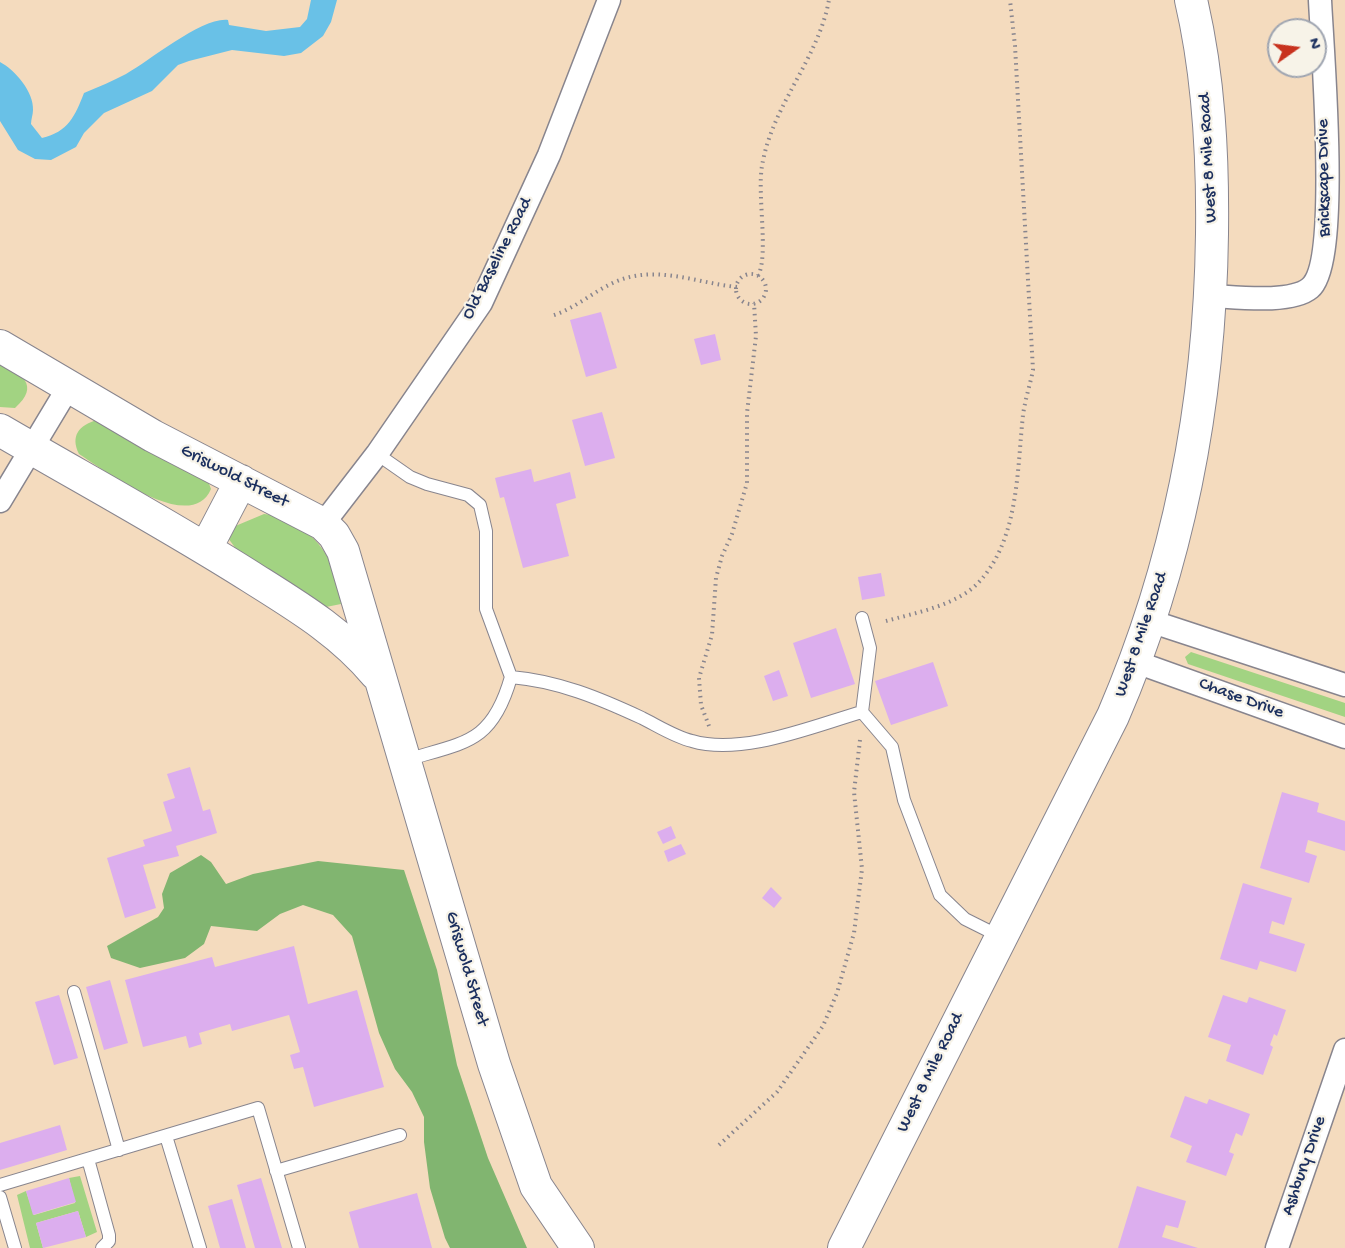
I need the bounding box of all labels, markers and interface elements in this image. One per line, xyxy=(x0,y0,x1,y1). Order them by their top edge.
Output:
north arrow xyxy=(1267,18,1327,78)
text: N xyxy=(1303,37,1323,51)
street label: West 8 Mile Road xyxy=(1195,92,1223,224)
street label: Brickscape Drive xyxy=(1313,119,1337,237)
street label: Old Baseline Road xyxy=(458,194,538,324)
street label: Griswold Street xyxy=(176,441,292,513)
street label: West 8 Mile Road xyxy=(1111,570,1173,700)
street label: Chase Drive xyxy=(1196,674,1286,724)
street label: Griswold Street xyxy=(439,909,493,1029)
street label: West 8 Mile Road xyxy=(893,1010,969,1136)
street label: Ashbury Drive xyxy=(1278,1114,1332,1218)

